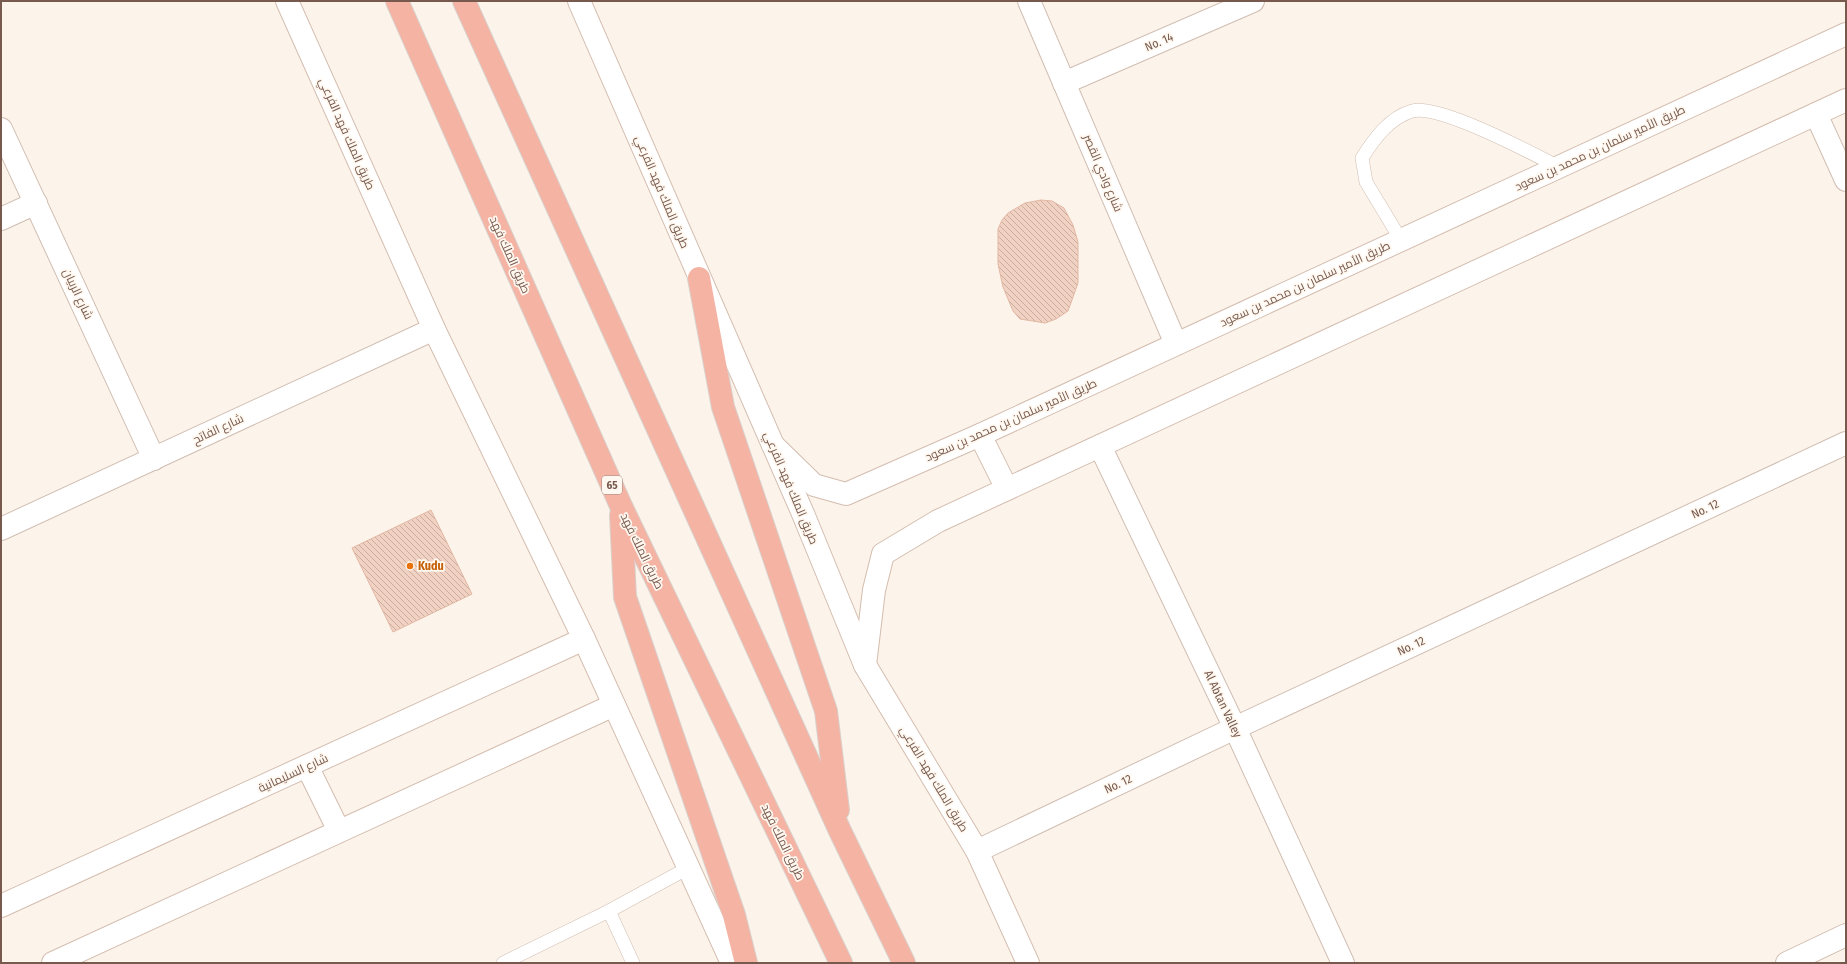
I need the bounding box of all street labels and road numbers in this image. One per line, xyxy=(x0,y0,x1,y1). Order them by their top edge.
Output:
street label: No. 14 xyxy=(1143,30,1175,54)
street label: طريق الملك فهد الفرعي xyxy=(313,76,378,193)
street label: طريق الأمير سلمان بن محمد بن سعود xyxy=(1513,102,1687,194)
street label: شارع وادي القصر xyxy=(1077,131,1126,215)
street label: طريق الملك فهد الفرعي xyxy=(629,134,692,252)
street label: طريق الملك فهد xyxy=(487,214,533,296)
street label: طريق الأمير سلمان بن محمد بن سعود xyxy=(1218,238,1392,330)
street label: شارع الربيان xyxy=(59,266,96,322)
street label: طريق الأمير سلمان بن محمد بن سعود xyxy=(923,376,1099,464)
street label: شارع الفاتح xyxy=(190,411,246,448)
street label: طريق الملك فهد الفرعي xyxy=(758,430,821,548)
road number: 65 xyxy=(602,476,622,494)
street label: No. 12 xyxy=(1689,497,1721,521)
street label: طريق الملك فهد xyxy=(618,511,666,591)
street label: No. 12 xyxy=(1395,634,1427,658)
street label: Al Abtan Valley xyxy=(1201,668,1245,741)
street label: طريق الملك فهد الفرعي xyxy=(894,723,971,836)
street label: شارع السليمانية xyxy=(256,751,331,796)
street label: No. 12 xyxy=(1102,772,1134,796)
street label: طريق الملك فهد xyxy=(759,802,807,882)

